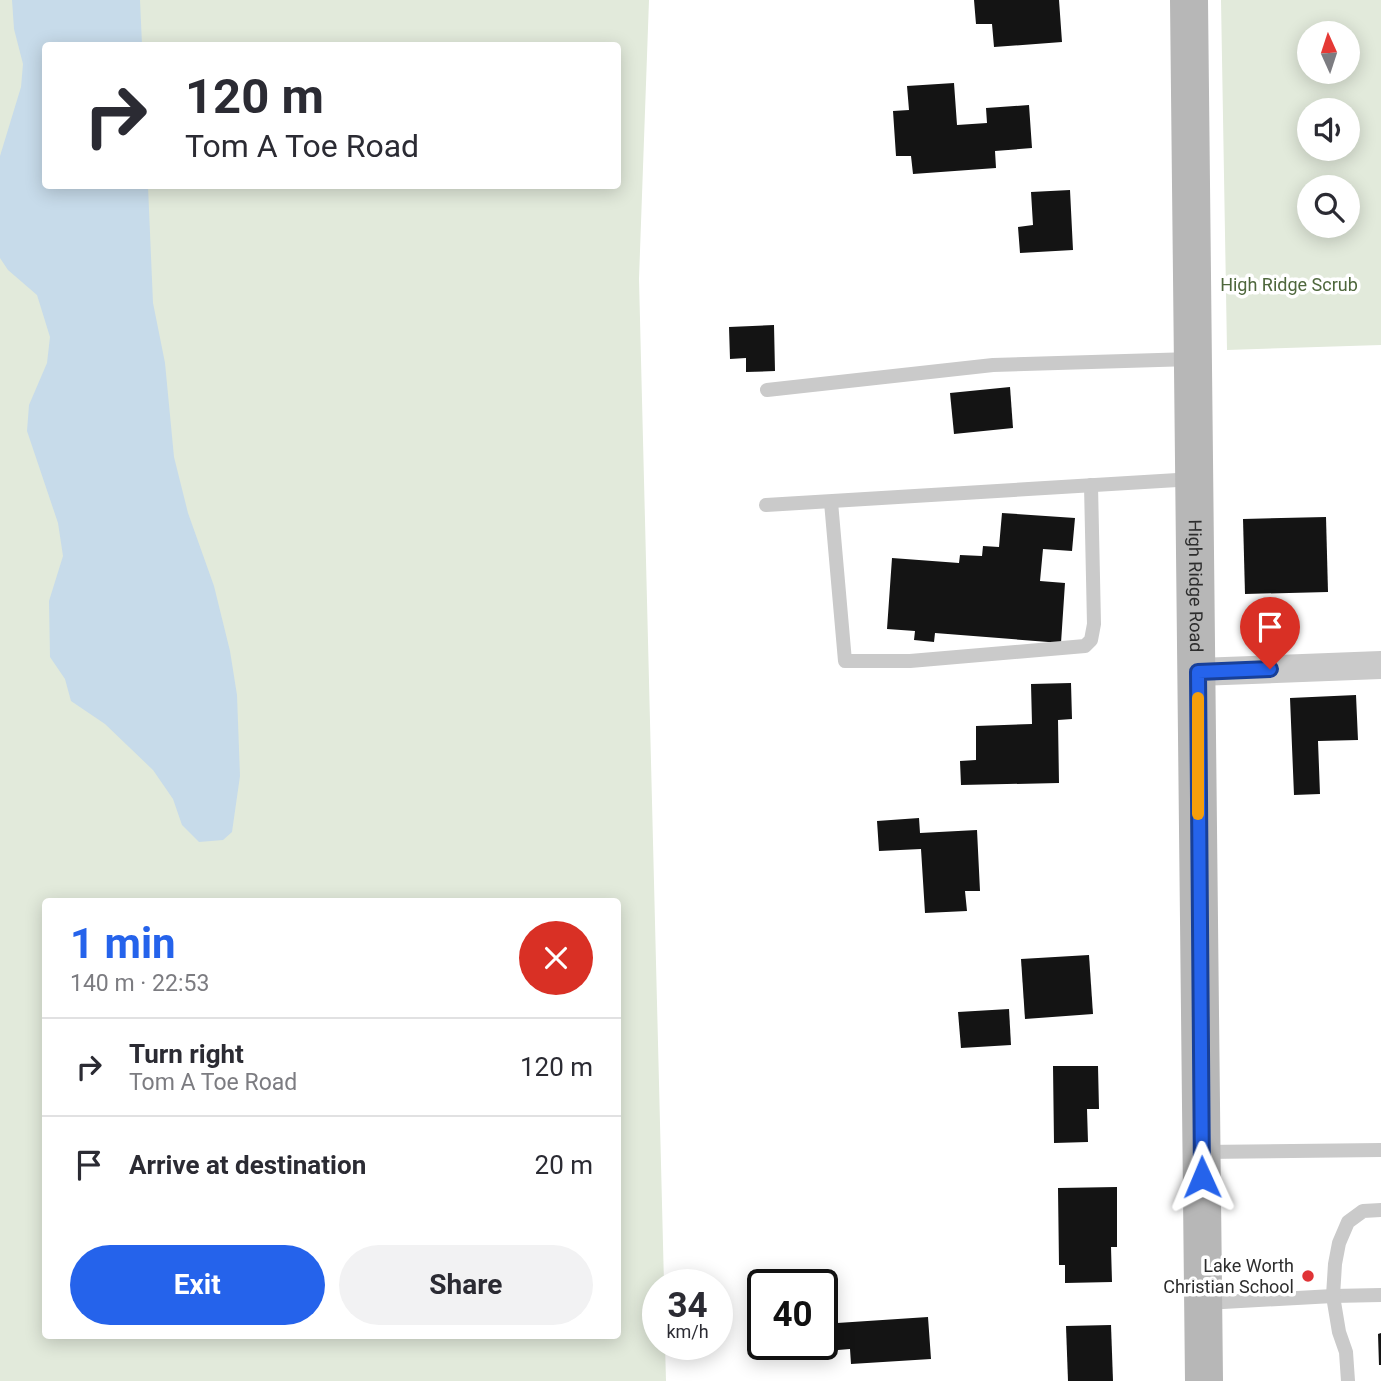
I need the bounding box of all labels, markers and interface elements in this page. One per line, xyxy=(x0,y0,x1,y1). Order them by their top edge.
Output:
north arrow xyxy=(1297,21,1360,84)
map controls xyxy=(1297,21,1360,238)
text: 120 m xyxy=(185,68,324,125)
icon: right xyxy=(70,70,161,161)
button: sound xyxy=(1297,98,1360,161)
text: Tom A Toe Road xyxy=(185,127,419,165)
button: search xyxy=(1297,175,1360,238)
park label: High Ridge Scrub xyxy=(1220,274,1358,295)
street label: High Ridge Road xyxy=(1185,519,1207,652)
pin xyxy=(1240,597,1300,669)
icon: arrive xyxy=(1251,608,1289,646)
text: 1 min xyxy=(70,919,176,968)
button: close xyxy=(519,921,593,995)
text: 140 m · 22:53 xyxy=(70,970,209,997)
text: Turn right xyxy=(129,1039,244,1069)
icon: right xyxy=(70,1048,108,1086)
text: 120 m xyxy=(520,1052,593,1082)
text: Tom A Toe Road xyxy=(129,1069,297,1096)
position arrow xyxy=(1165,1140,1239,1214)
icon: arrive xyxy=(70,1146,108,1184)
text: Arrive at destination xyxy=(129,1150,366,1180)
text: 20 m xyxy=(535,1150,593,1180)
button: Exit xyxy=(70,1245,325,1325)
button: Share xyxy=(339,1245,593,1325)
place label: Lake Worth Christian School xyxy=(1163,1255,1294,1297)
marker: Lake Worth Christian School xyxy=(1300,1268,1316,1284)
speed limit sign: 40 xyxy=(747,1269,838,1360)
text: 34 xyxy=(667,1285,708,1326)
text: km/h xyxy=(666,1321,709,1342)

